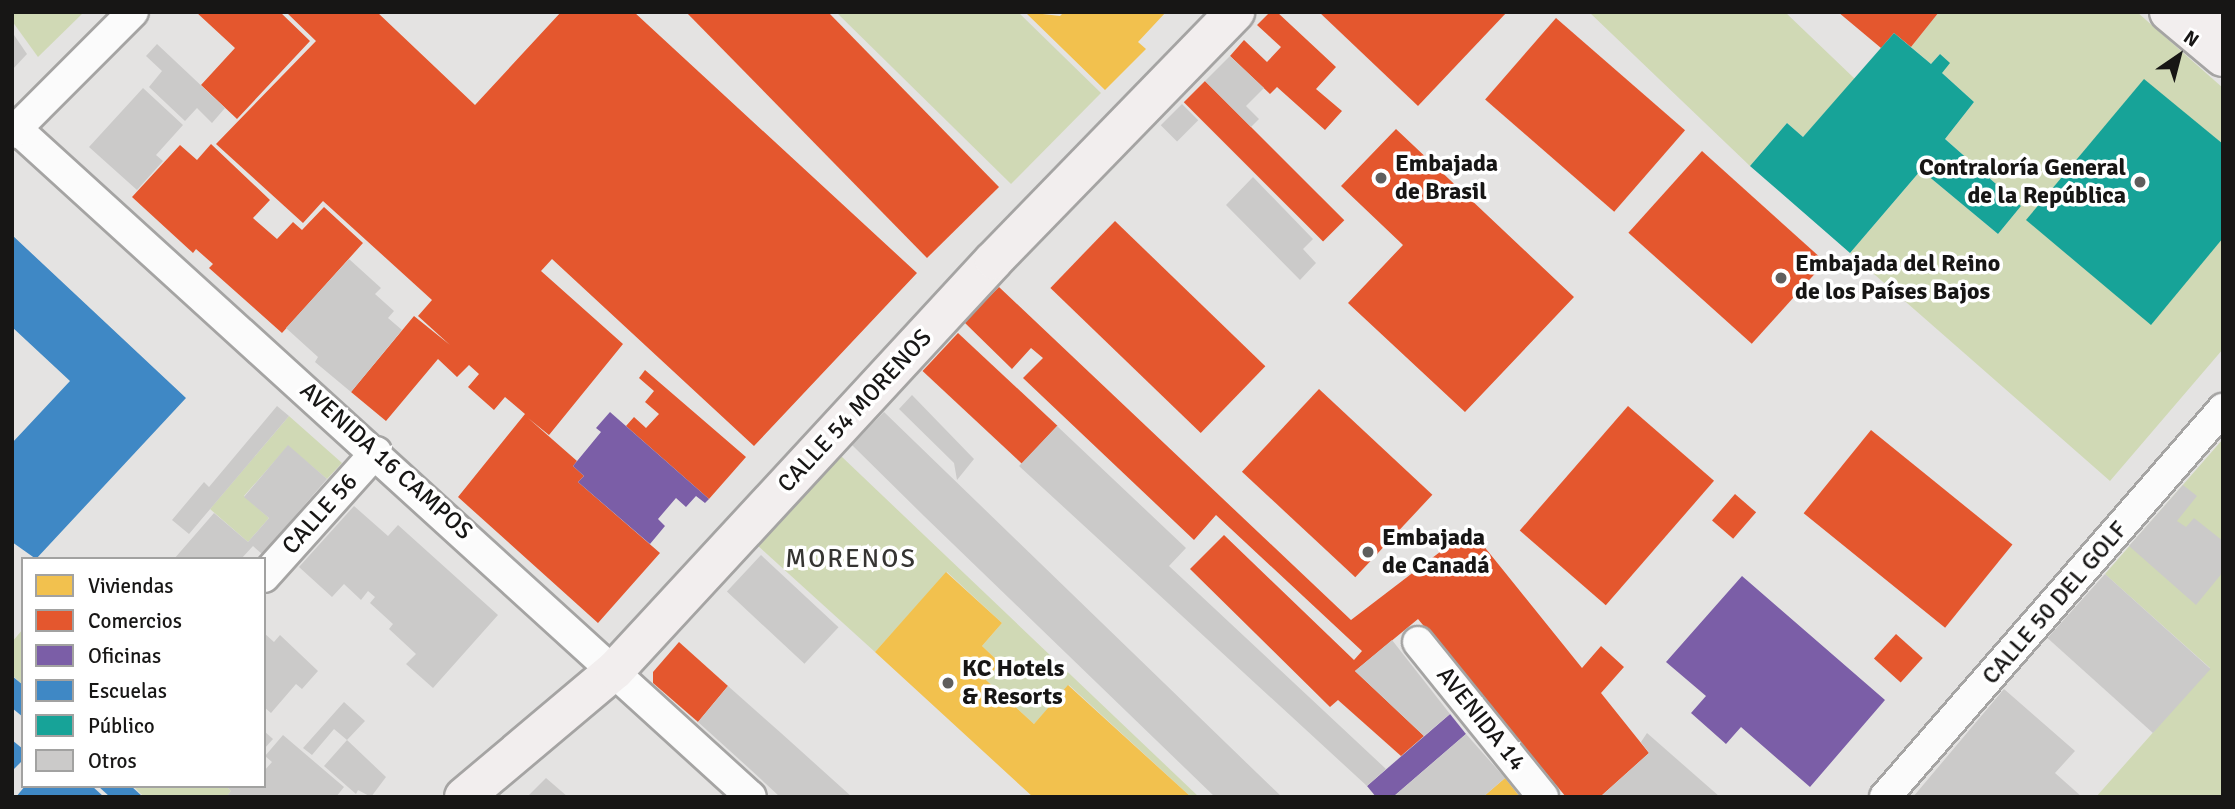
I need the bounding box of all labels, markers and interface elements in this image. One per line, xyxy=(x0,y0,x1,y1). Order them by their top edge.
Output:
north arrow xyxy=(2144,21,2214,91)
text: N xyxy=(2179,25,2203,52)
place label: Embajada de Brasil xyxy=(1395,150,1498,206)
place label: Contraloría General de la República xyxy=(1919,154,2126,210)
marker: Embajada de Brasil xyxy=(1373,170,1389,186)
marker: Contraloría General de la República xyxy=(2132,174,2148,190)
place label: Embajada del Reino de los Países Bajos xyxy=(1795,250,2000,306)
marker: Embajada del Reino de los Países Bajos xyxy=(1773,270,1789,286)
street label: CALLE 54 MORENOS xyxy=(772,324,938,498)
street label: AVENIDA 16 CAMPOS xyxy=(294,376,478,546)
street label: CALLE 56 xyxy=(276,468,364,560)
street label: CALLE 50 DEL GOLF xyxy=(1976,516,2134,690)
place label: Embajada de Canadá xyxy=(1382,524,1490,580)
district label: MORENOS xyxy=(786,544,916,576)
marker: Embajada de Canadá xyxy=(1360,544,1376,560)
legend xyxy=(21,557,266,788)
text: Viviendas xyxy=(88,573,173,599)
text: Comercios xyxy=(88,608,182,634)
text: Oficinas xyxy=(88,643,161,669)
place label: KC Hotels & Resorts xyxy=(962,655,1064,711)
street label: AVENIDA 14 xyxy=(1430,661,1532,777)
marker: KC Hotels & Resorts xyxy=(940,675,956,691)
text: Escuelas xyxy=(88,678,167,704)
text: Público xyxy=(88,713,155,739)
text: Otros xyxy=(88,748,137,774)

